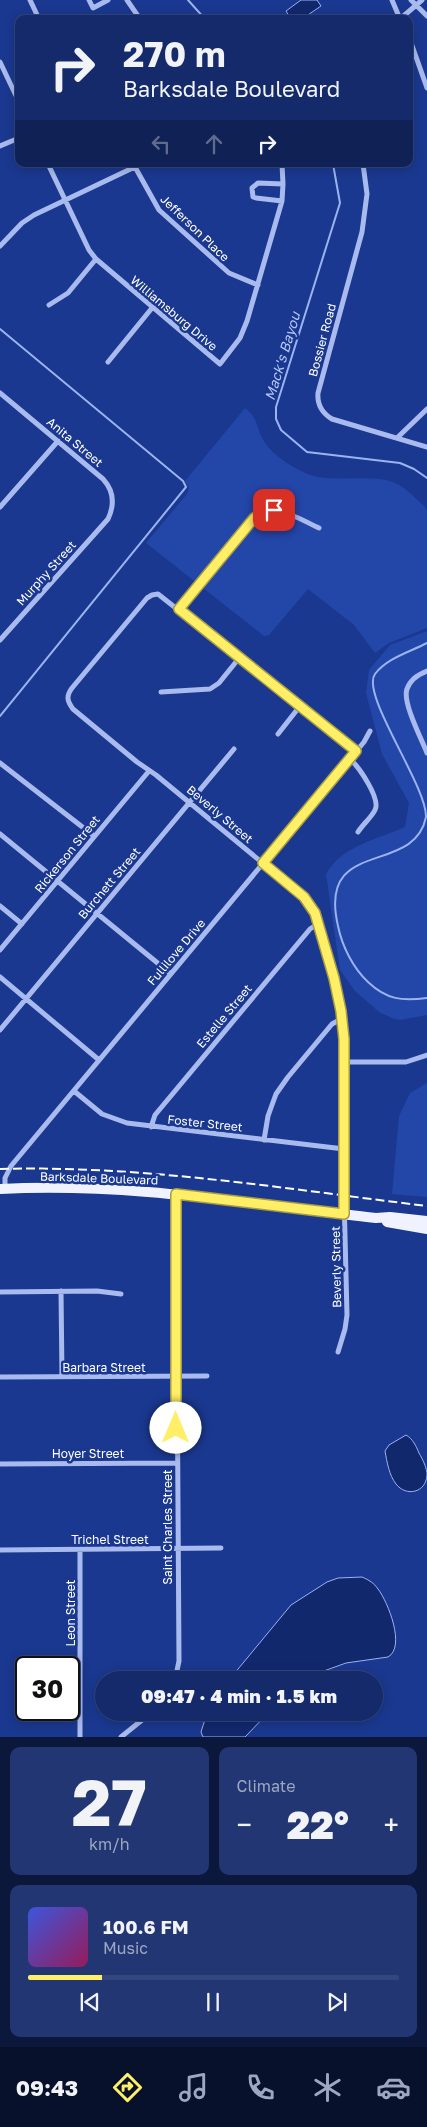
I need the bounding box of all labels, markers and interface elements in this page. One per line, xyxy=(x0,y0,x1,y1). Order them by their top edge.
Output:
text: 270 m xyxy=(123,33,226,75)
icon: right xyxy=(40,35,105,100)
text: Barksdale Boulevard xyxy=(123,75,340,102)
icon: left xyxy=(147,130,175,158)
icon: ahead xyxy=(200,130,228,158)
icon: right xyxy=(253,130,281,158)
street label: Jefferson Place xyxy=(157,191,233,265)
street label: Williamsburg Drive xyxy=(128,272,220,354)
street label: Bossier Road xyxy=(305,302,339,378)
water label: Mack's Bayou xyxy=(261,308,304,402)
street label: Anita Street xyxy=(44,414,106,470)
pin xyxy=(253,489,295,531)
icon: arrive xyxy=(260,496,288,524)
street label: Murphy Street xyxy=(13,537,79,608)
street label: Beverly Street xyxy=(184,782,256,846)
street label: Rickerson Street xyxy=(31,812,103,896)
street label: Burchett Street xyxy=(75,844,143,922)
street label: Fullilove Drive xyxy=(144,916,208,988)
street label: Estelle Street xyxy=(193,981,255,1051)
street label: Foster Street xyxy=(167,1112,244,1134)
street label: Barksdale Boulevard xyxy=(40,1168,158,1188)
street label: Beverly Street xyxy=(328,1226,344,1308)
street label: Barbara Street xyxy=(62,1360,146,1375)
position arrow xyxy=(149,1401,201,1453)
street label: Hoyer Street xyxy=(52,1446,125,1461)
street label: Saint Charles Street xyxy=(160,1469,175,1585)
street label: Trichel Street xyxy=(71,1532,149,1547)
street label: Leon Street xyxy=(63,1579,78,1646)
speed limit sign: 30 xyxy=(15,1656,80,1721)
text: 09:47 · 4 min · 1.5 km xyxy=(141,1684,337,1707)
text: 27 xyxy=(72,1762,147,1840)
text: Climate xyxy=(237,1776,296,1796)
text: 22° xyxy=(287,1802,349,1847)
text: − xyxy=(237,1808,252,1841)
text: + xyxy=(384,1808,399,1841)
text: km/h xyxy=(89,1834,130,1854)
text: 100.6 FM xyxy=(103,1915,189,1938)
text: Music xyxy=(103,1938,148,1958)
icon: previous xyxy=(76,1988,104,2016)
icon: pause xyxy=(199,1988,227,2016)
icon: next xyxy=(323,1988,351,2016)
icon: directions xyxy=(110,2070,145,2105)
icon: music xyxy=(176,2070,211,2105)
icon: phone xyxy=(243,2070,278,2105)
icon: climate xyxy=(310,2070,345,2105)
icon: car xyxy=(376,2070,411,2105)
text: 09:43 xyxy=(16,2074,78,2101)

